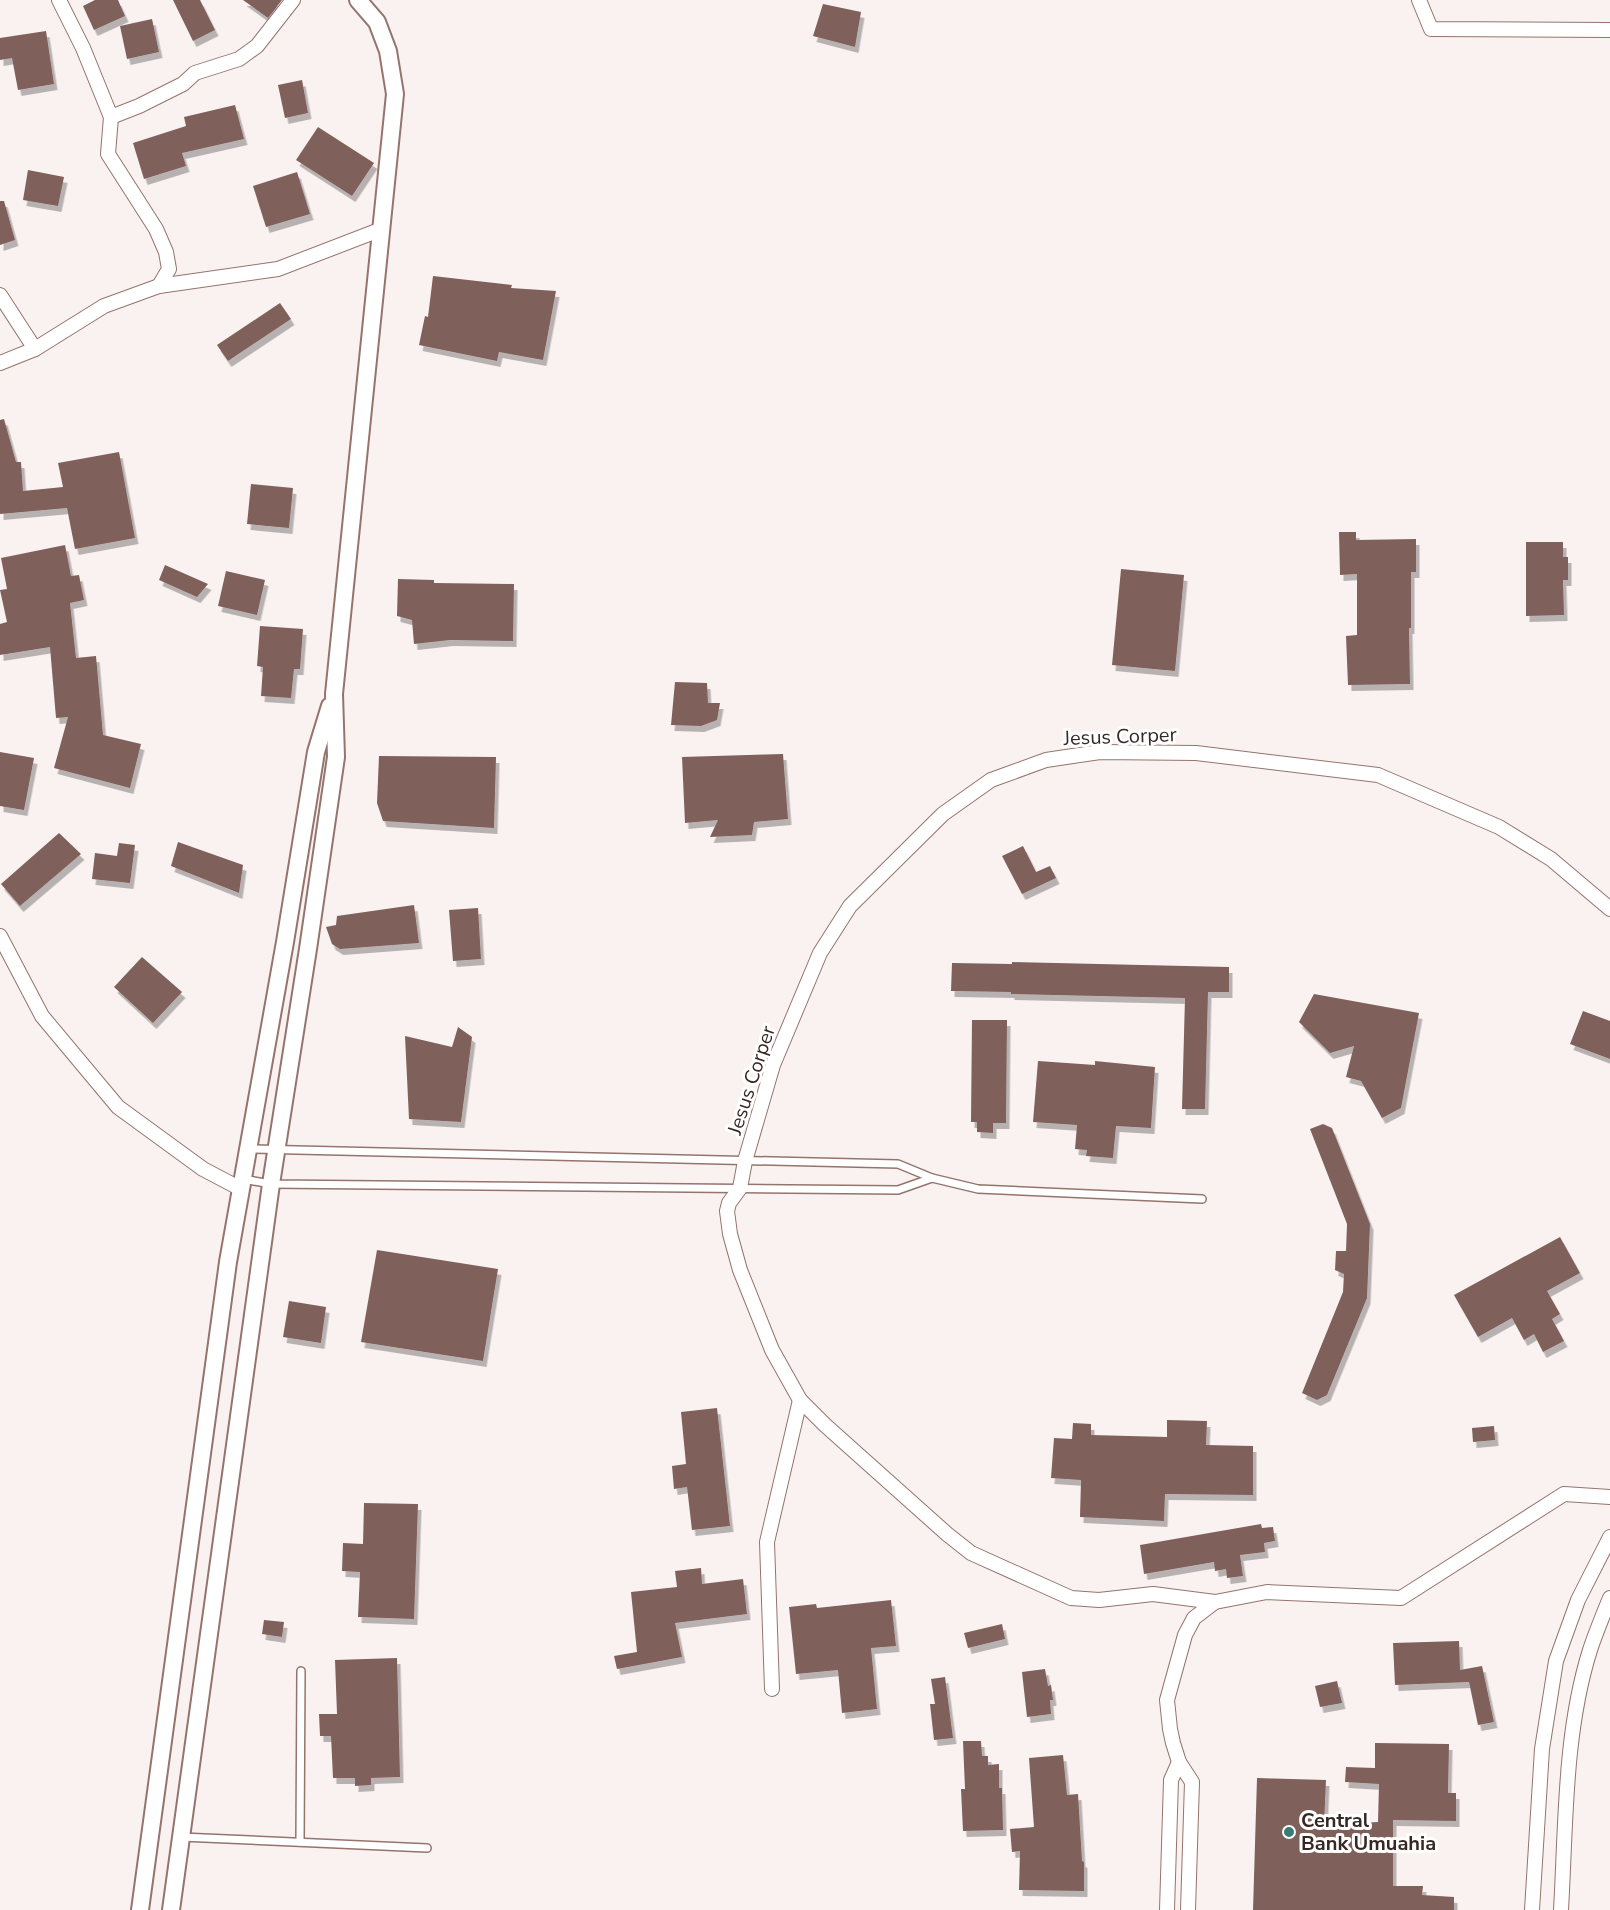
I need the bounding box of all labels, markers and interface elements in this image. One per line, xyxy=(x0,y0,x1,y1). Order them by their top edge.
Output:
street label: Jesus Corper xyxy=(1062,721,1177,752)
street label: Jesus Corper xyxy=(721,1022,782,1139)
place label: Central Bank Umuahia xyxy=(1301,1807,1436,1857)
marker: Central Bank Umuahia xyxy=(1282,1825,1296,1839)

